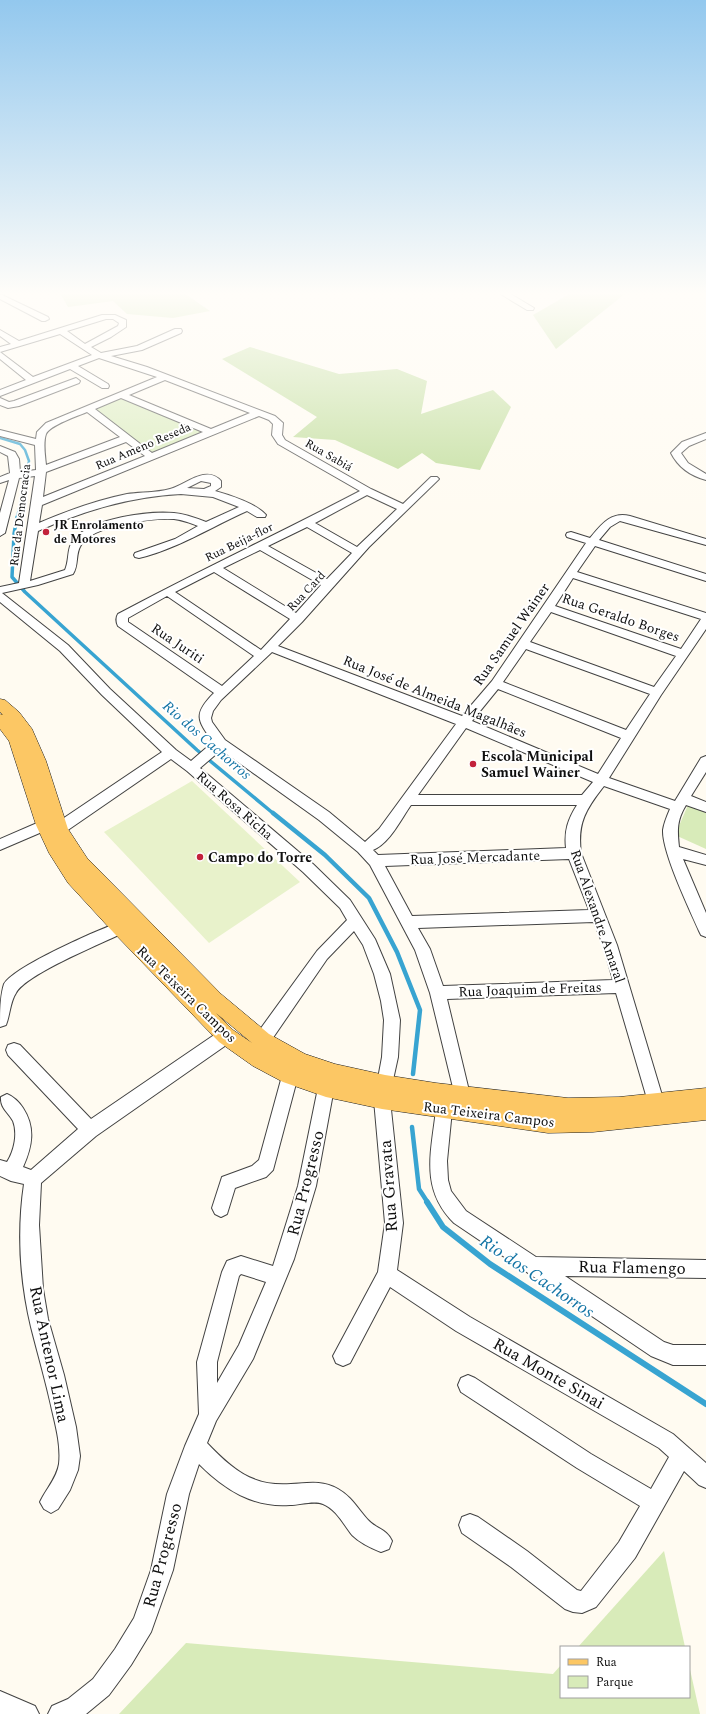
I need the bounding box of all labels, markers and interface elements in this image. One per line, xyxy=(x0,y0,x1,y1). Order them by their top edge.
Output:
street label: Rua Ameno Reseda xyxy=(92,418,194,475)
street label: Rua Sabiá xyxy=(301,434,356,477)
street label: Rua da Democracia xyxy=(5,463,36,567)
place label: JR Enrolamento de Motores xyxy=(54,516,144,549)
street label: Rua Beija-flor xyxy=(202,518,277,567)
marker: JR Enrolamento de Motores xyxy=(41,527,51,537)
street label: Rua Card xyxy=(283,567,330,616)
street label: Rua Samuel Wainer xyxy=(468,578,555,690)
street label: Rua Geraldo Borges xyxy=(559,587,683,647)
street label: Rua Juriti xyxy=(147,618,208,669)
street label: Rua José de Almeida Magalhães xyxy=(340,650,530,743)
water label: Rio dos Cachorros xyxy=(157,695,257,786)
place label: Escola Municipal Samuel Wainer xyxy=(481,746,594,783)
marker: Escola Municipal Samuel Wainer xyxy=(468,759,478,769)
street label: Rua Rosa Richa xyxy=(192,766,278,845)
street label: Rua José Mercadante xyxy=(409,845,541,870)
place label: Campo do Torre xyxy=(208,847,312,868)
street label: Rua Alexandre Amaral xyxy=(565,847,630,986)
marker: Campo do Torre xyxy=(195,852,205,862)
street label: Rua Teixeira Campos xyxy=(132,941,241,1048)
street label: Rua Joaquim de Freitas xyxy=(458,977,602,1002)
street label: Rua Teixeira Campos xyxy=(422,1096,556,1133)
street label: Rua Progresso xyxy=(280,1128,332,1239)
street label: Rua Gravata xyxy=(373,1138,405,1233)
water label: Rio dos Cachorros xyxy=(474,1228,600,1325)
street label: Rua Flamengo xyxy=(578,1254,686,1282)
street label: Rua Antenor Lima xyxy=(22,1283,76,1426)
street label: Rua Monte Sinai xyxy=(488,1331,609,1416)
street label: Rua Progresso xyxy=(136,1500,189,1611)
legend xyxy=(560,1646,690,1698)
text: Rua xyxy=(596,1653,617,1672)
text: Parque xyxy=(596,1673,633,1692)

